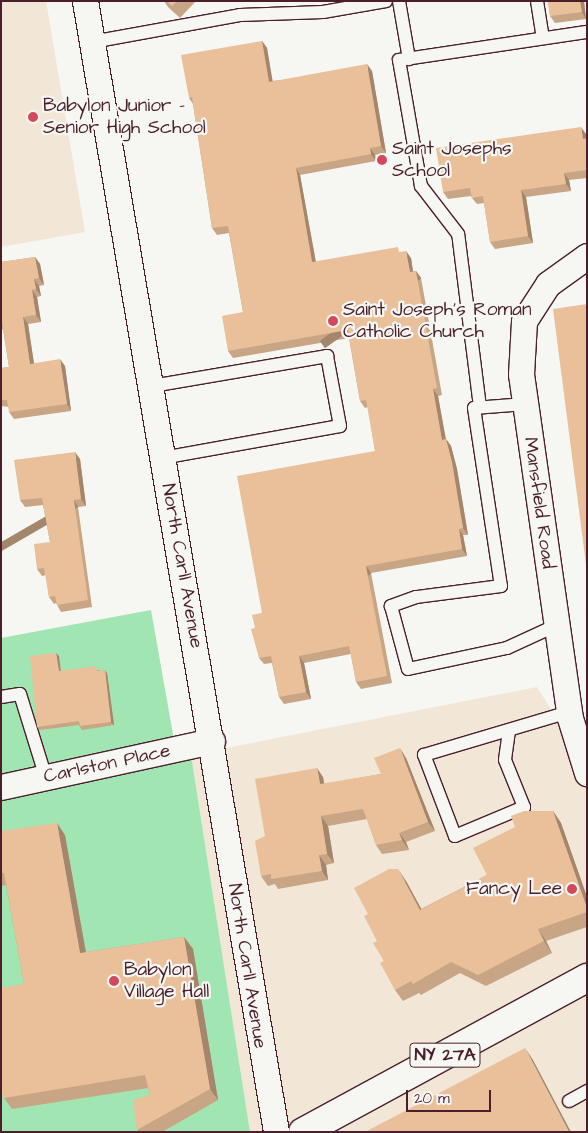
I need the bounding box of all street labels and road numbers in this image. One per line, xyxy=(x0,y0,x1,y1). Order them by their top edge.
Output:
street label: Mansfield Road xyxy=(518,436,560,570)
street label: North Carll Avenue xyxy=(156,482,208,650)
street label: Carlston Place xyxy=(42,739,172,789)
street label: North Carll Avenue xyxy=(223,882,271,1050)
road number: NY 27A xyxy=(409,1040,481,1070)

